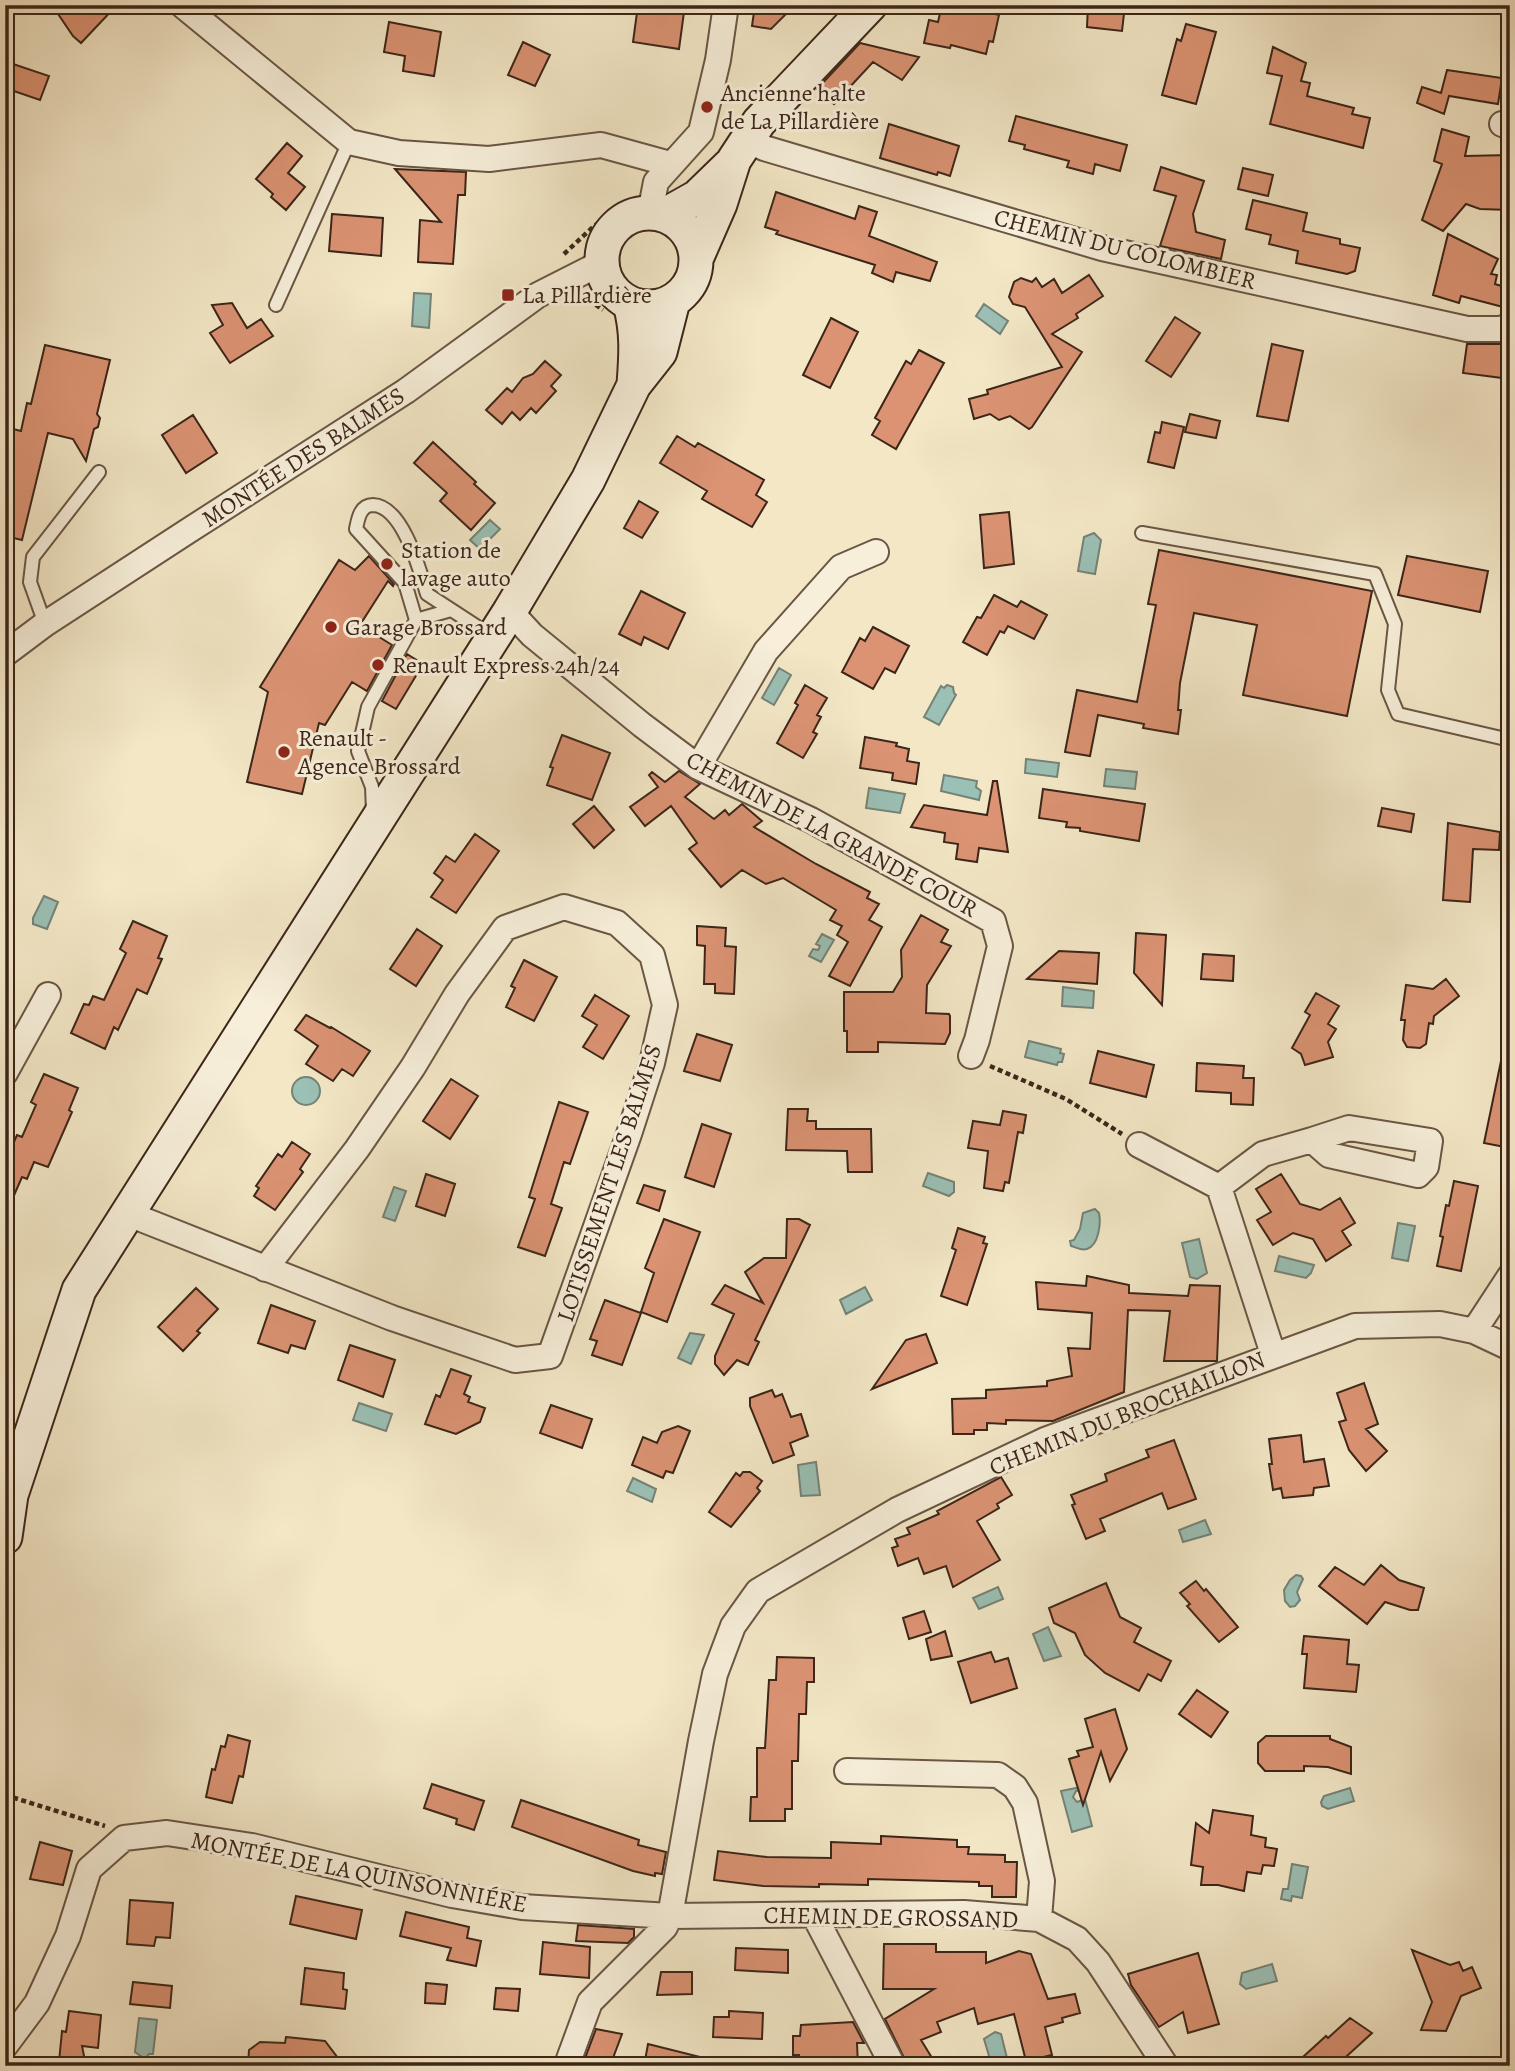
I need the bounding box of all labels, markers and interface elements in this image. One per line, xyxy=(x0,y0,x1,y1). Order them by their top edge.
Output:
place label: Ancienne halte de La Pillardière xyxy=(720,77,879,137)
marker: Ancienne halte de La Pillardière xyxy=(699,99,715,115)
street label: CHEMIN DU COLOMBIER xyxy=(991,201,1259,297)
place label: La Pillardière xyxy=(522,279,652,311)
marker: La Pillardière xyxy=(500,287,516,303)
street label: MONTÉE DES BALMES xyxy=(195,379,411,535)
place label: Station de lavage auto xyxy=(401,534,511,594)
marker: Station de lavage auto xyxy=(379,556,395,572)
place label: Garage Brossard xyxy=(345,611,507,643)
marker: Garage Brossard xyxy=(323,619,339,635)
place label: Renault Express 24h/24 xyxy=(392,649,620,681)
marker: Renault Express 24h/24 xyxy=(370,657,386,673)
place label: Renault - Agence Brossard xyxy=(297,722,461,782)
street label: CHEMIN DE LA GRANDE COUR xyxy=(681,743,984,925)
marker: Renault - Agence Brossard xyxy=(276,744,292,760)
street label: LOTISSEMENT LES BALMES xyxy=(549,1040,669,1326)
street label: CHEMIN DU BROCHAILLON xyxy=(984,1343,1270,1483)
street label: MONTÉE DE LA QUINSONNIÉRE xyxy=(188,1824,530,1920)
street label: CHEMIN DE GROSSAND xyxy=(763,1899,1019,1935)

